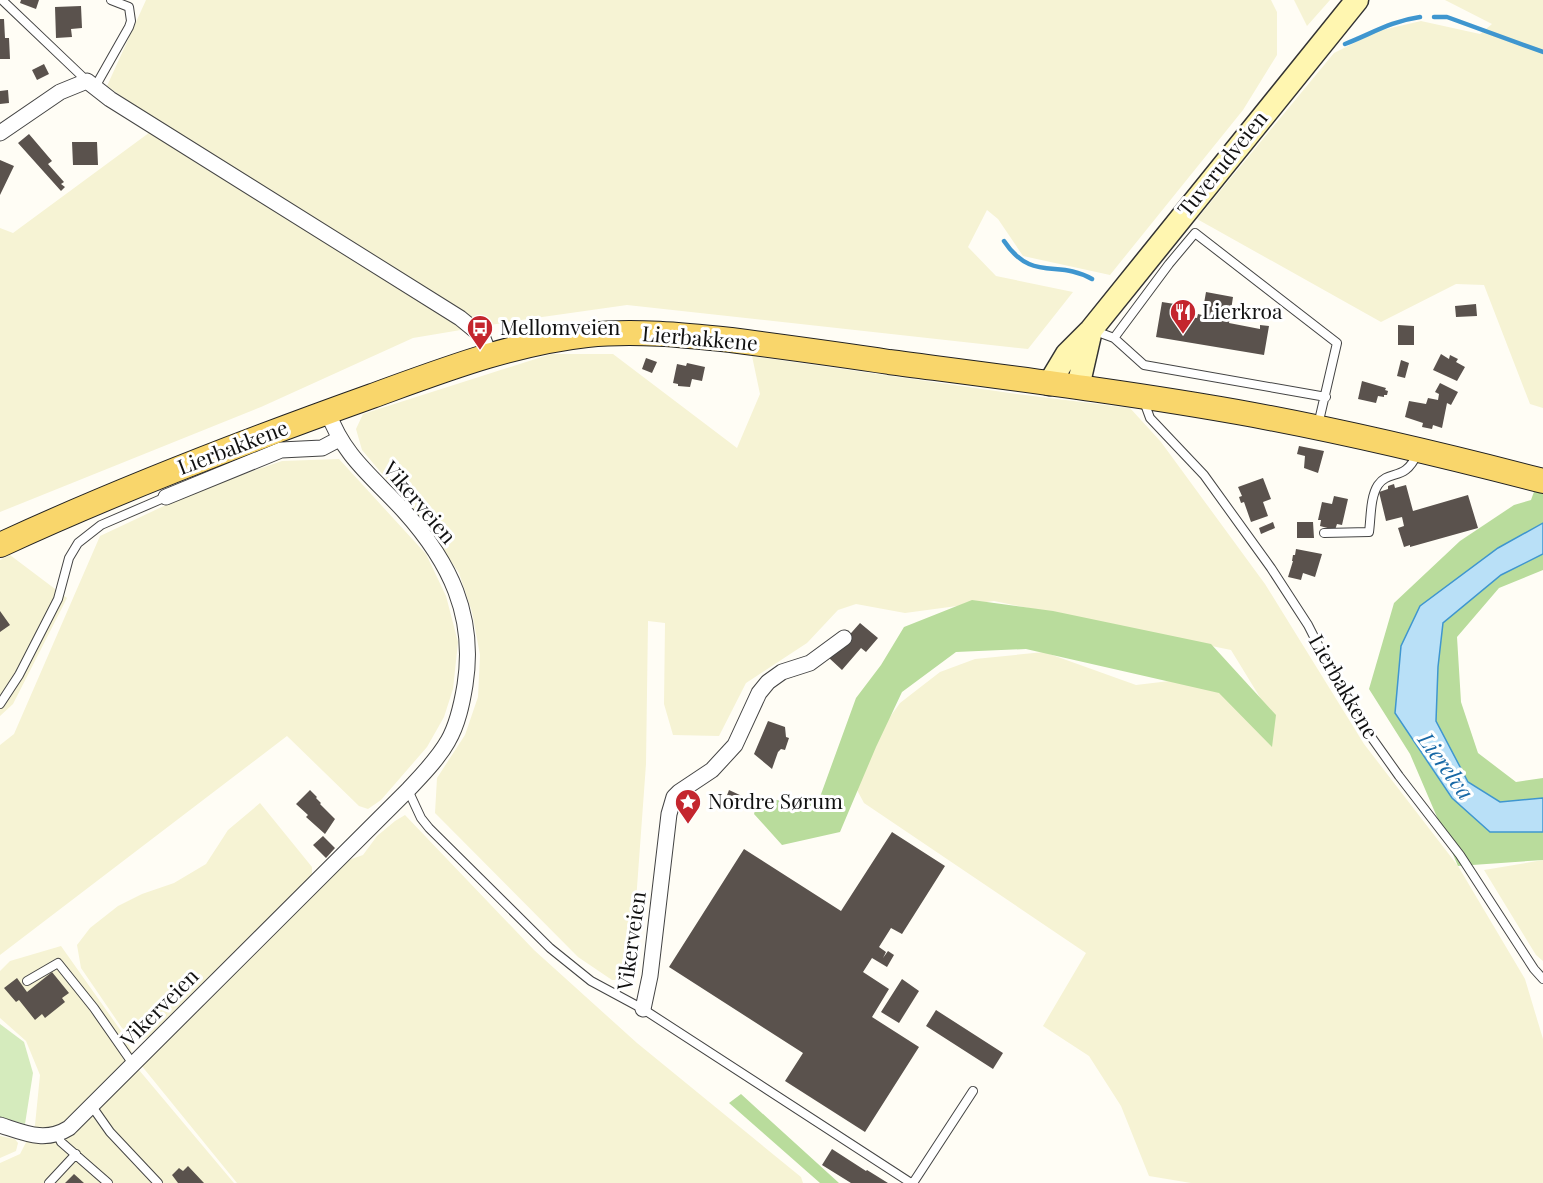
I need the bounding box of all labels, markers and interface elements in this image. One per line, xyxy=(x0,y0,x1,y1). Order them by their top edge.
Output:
street label: Tuverudveien xyxy=(1170,104,1273,221)
place label: Lierkroa xyxy=(1202,296,1283,324)
restaurant icon: Lierkroa xyxy=(1168,297,1198,335)
place label: Mellomveien xyxy=(500,312,621,340)
bus stop icon: Mellomveien xyxy=(465,313,495,351)
street label: Lierbakkene xyxy=(641,318,759,356)
street label: Lierbakkene xyxy=(173,412,291,480)
street label: Vikerveien xyxy=(377,454,464,549)
street label: Lierbakkene xyxy=(1304,629,1386,743)
water label: Lierelva xyxy=(1412,725,1481,805)
place label: Nordre Sørum xyxy=(708,786,843,814)
place icon: Nordre Sørum xyxy=(673,787,703,825)
street label: Vikerveien xyxy=(609,889,651,993)
street label: Vikerveien xyxy=(113,961,204,1052)

